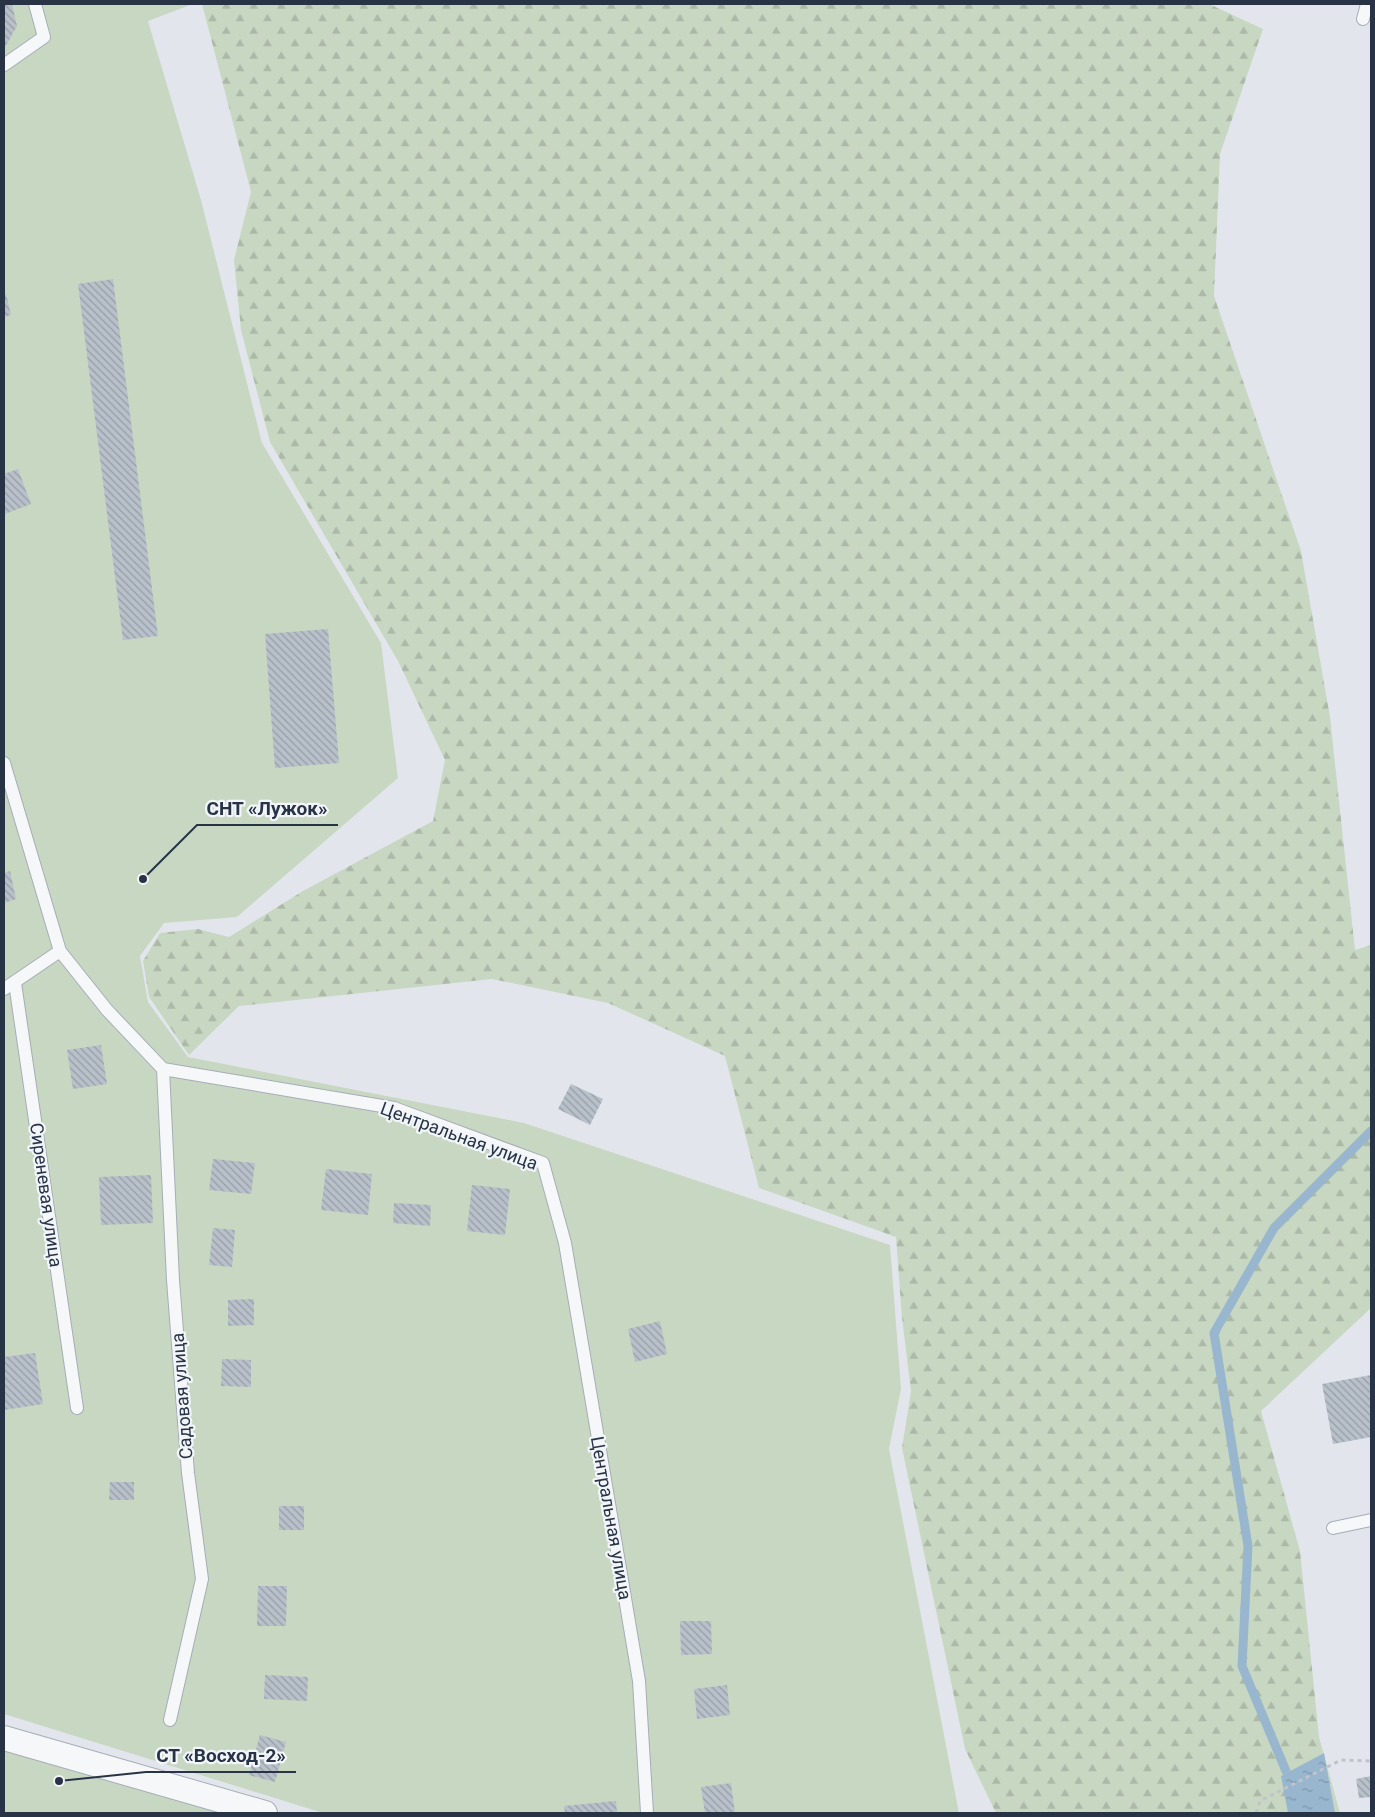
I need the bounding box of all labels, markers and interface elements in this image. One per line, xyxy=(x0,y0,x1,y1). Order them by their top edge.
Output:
callout: СНТ «Лужок» xyxy=(197,791,338,825)
text: СНТ «Лужок» xyxy=(207,797,327,820)
street label: Центральная улица xyxy=(378,1097,541,1174)
street label: Сиреневая улица xyxy=(26,1121,67,1268)
street label: Садовая улица xyxy=(167,1332,196,1460)
street label: Центральная улица xyxy=(587,1434,636,1601)
callout: СТ «Восход-2» xyxy=(146,1738,296,1772)
text: СТ «Восход-2» xyxy=(156,1744,286,1767)

